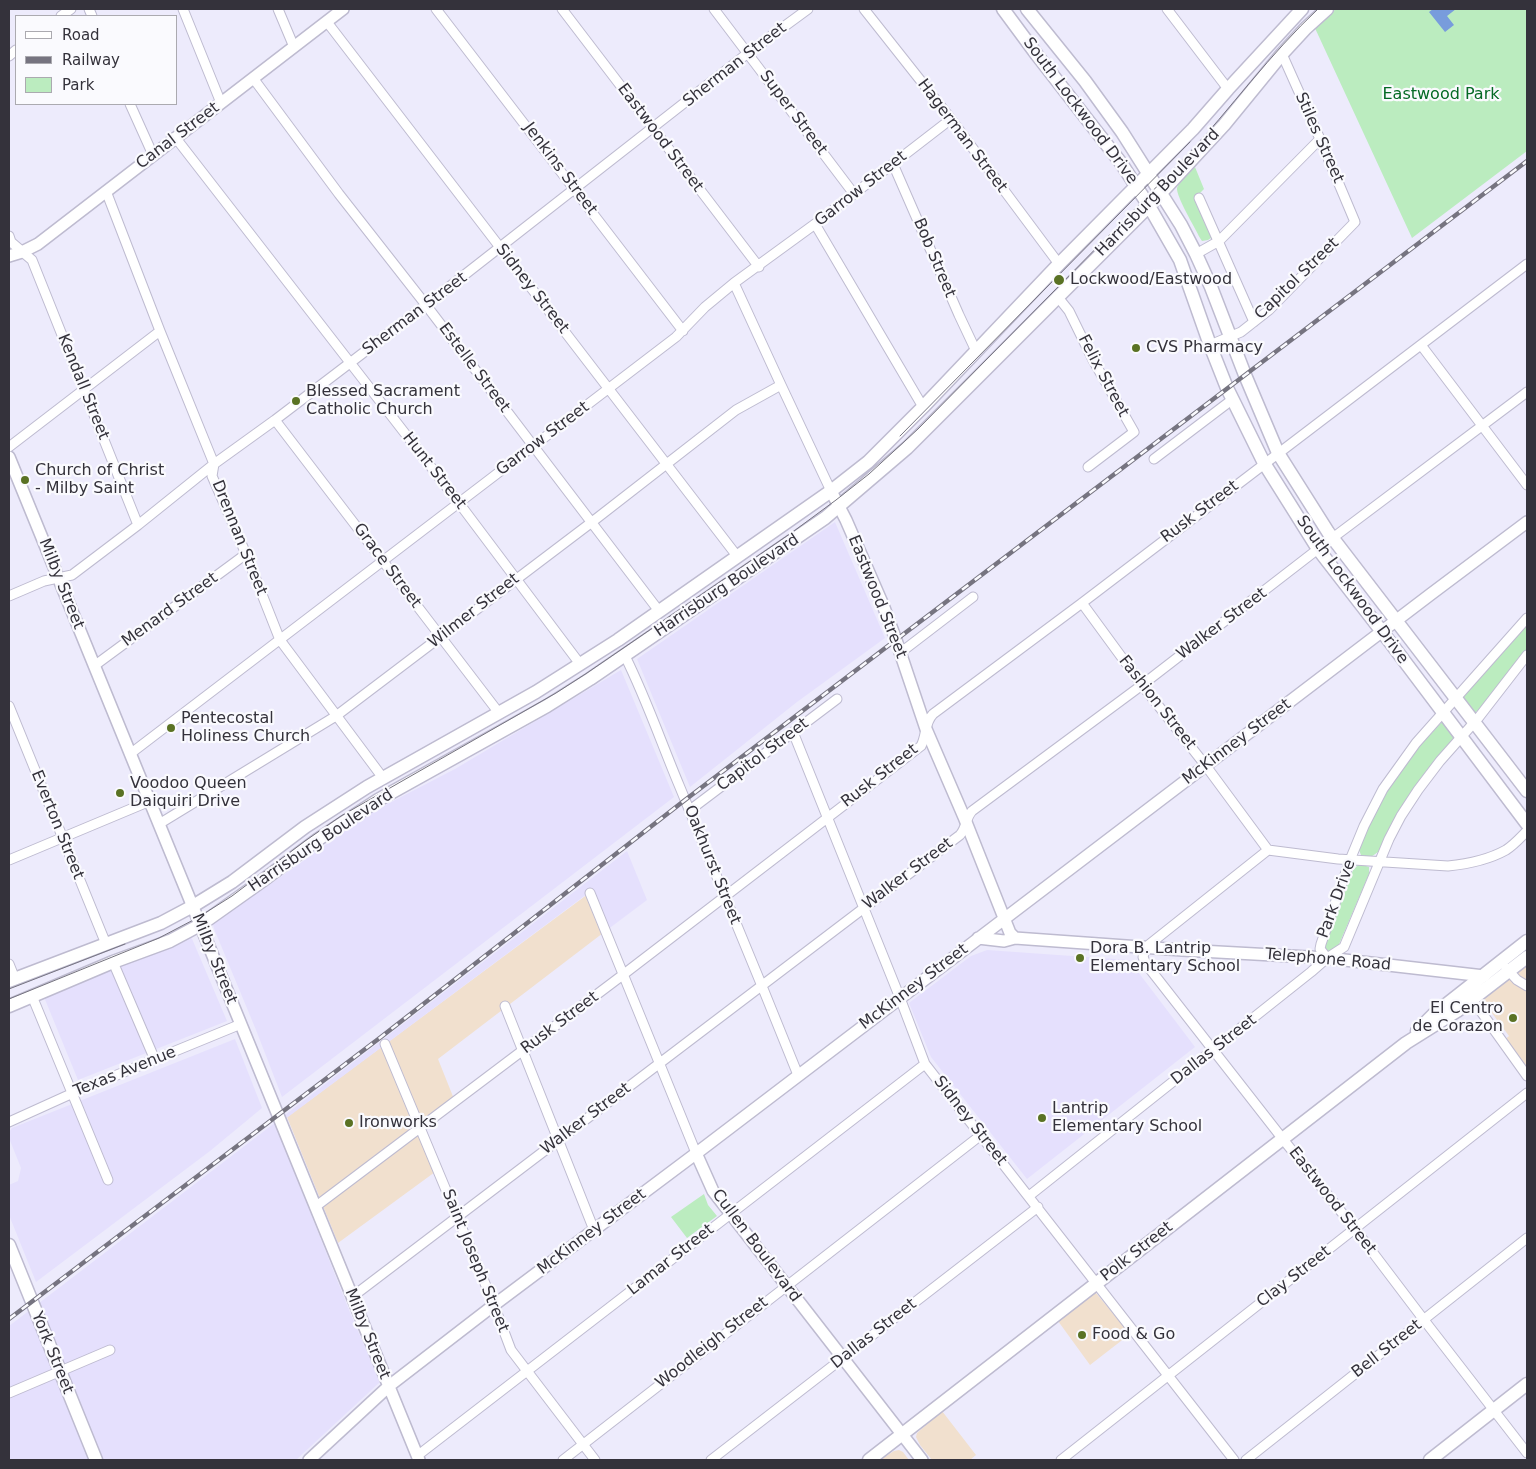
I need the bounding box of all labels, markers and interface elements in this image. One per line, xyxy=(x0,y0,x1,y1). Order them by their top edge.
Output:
legend xyxy=(15,15,178,105)
street label: Sherman Street xyxy=(680,19,790,111)
text: Road xyxy=(62,26,100,44)
street label: South Lockwood Drive xyxy=(1019,34,1141,188)
text: Railway xyxy=(62,51,120,69)
street label: Super Street xyxy=(755,67,831,159)
street label: Hagerman Street xyxy=(913,75,1011,197)
text: Park xyxy=(62,76,94,94)
street label: Eastwood Street xyxy=(613,80,707,196)
park label: Eastwood Park xyxy=(1382,85,1500,105)
street label: Stiles Street xyxy=(1290,90,1348,186)
street label: Canal Street xyxy=(133,99,223,173)
street label: Jenkins Street xyxy=(519,119,601,219)
street label: Harrisburg Boulevard xyxy=(1092,125,1224,261)
street label: Garrow Street xyxy=(811,147,911,231)
street label: Bob Street xyxy=(909,215,959,301)
street label: Capitol Street xyxy=(1251,234,1343,324)
street label: Sidney Street xyxy=(491,241,573,337)
street label: Sherman Street xyxy=(359,269,471,359)
place label: Lockwood/Eastwood xyxy=(1070,270,1232,290)
marker: Lockwood/Eastwood xyxy=(1052,273,1066,287)
street label: Estelle Street xyxy=(434,319,514,417)
street label: Kendall Street xyxy=(53,331,113,443)
street label: Felix Street xyxy=(1073,332,1133,420)
place label: CVS Pharmacy xyxy=(1146,338,1263,358)
marker: CVS Pharmacy xyxy=(1130,342,1142,354)
place label: Blessed Sacrament Catholic Church xyxy=(306,382,460,420)
marker: Blessed Sacrament Catholic Church xyxy=(290,395,302,407)
street label: Garrow Street xyxy=(493,398,593,480)
street label: Hunt Street xyxy=(398,429,470,513)
place label: Church of Christ - Milby Saint xyxy=(35,461,164,499)
marker: Church of Christ - Milby Saint xyxy=(19,474,31,486)
street label: Rusk Street xyxy=(1158,477,1242,547)
street label: Drennan Street xyxy=(207,478,271,598)
street label: South Lockwood Drive xyxy=(1292,512,1412,668)
street label: Grace Street xyxy=(349,520,425,612)
street label: Harrisburg Boulevard xyxy=(651,530,803,642)
street label: Eastwood Street xyxy=(844,533,910,661)
street label: Milby Street xyxy=(34,536,88,632)
street label: Menard Street xyxy=(118,569,222,651)
street label: Wilmer Street xyxy=(425,570,523,652)
street label: Walker Street xyxy=(1173,584,1271,664)
street label: Fashion Street xyxy=(1114,652,1200,754)
street label: McKinney Street xyxy=(1179,695,1295,789)
place label: Pentecostal Holiness Church xyxy=(181,709,310,747)
street label: Capitol Street xyxy=(713,714,813,796)
marker: Pentecostal Holiness Church xyxy=(165,722,177,734)
street label: Rusk Street xyxy=(838,740,922,812)
street label: Everton Street xyxy=(26,768,88,882)
place label: Voodoo Queen Daiquiri Drive xyxy=(130,774,247,812)
street label: Harrisburg Boulevard xyxy=(245,785,397,897)
marker: Voodoo Queen Daiquiri Drive xyxy=(114,787,126,799)
street label: Oakhurst Street xyxy=(679,803,745,927)
street label: Walker Street xyxy=(859,834,957,914)
street label: Park Drive xyxy=(1314,857,1360,941)
street label: Milby Street xyxy=(187,911,241,1007)
place label: Dora B. Lantrip Elementary School xyxy=(1090,939,1240,977)
street label: McKinney Street xyxy=(856,940,972,1034)
street label: Telephone Road xyxy=(1264,945,1392,975)
marker: Dora B. Lantrip Elementary School xyxy=(1074,952,1086,964)
street label: Rusk Street xyxy=(518,988,602,1058)
place label: El Centro de Corazon xyxy=(1412,999,1503,1037)
street label: Dallas Street xyxy=(1168,1011,1260,1089)
marker: El Centro de Corazon xyxy=(1507,1012,1519,1024)
street label: Texas Avenue xyxy=(71,1043,179,1101)
street label: Sidney Street xyxy=(929,1073,1011,1169)
street label: Walker Street xyxy=(537,1079,635,1159)
place label: Lantrip Elementary School xyxy=(1052,1099,1202,1137)
marker: Lantrip Elementary School xyxy=(1036,1112,1048,1124)
place label: Ironworks xyxy=(359,1113,437,1133)
marker: Ironworks xyxy=(343,1117,355,1129)
street label: Eastwood Street xyxy=(1284,1143,1380,1259)
street label: McKinney Street xyxy=(534,1185,650,1279)
street label: Cullen Boulevard xyxy=(707,1186,805,1306)
street label: Saint Joseph Street xyxy=(438,1187,512,1335)
street label: Polk Street xyxy=(1097,1218,1177,1286)
street label: Lamar Street xyxy=(624,1220,718,1300)
street label: Clay Street xyxy=(1253,1242,1335,1312)
street label: Milby Street xyxy=(340,1286,394,1382)
street label: Woodleigh Street xyxy=(652,1293,772,1393)
street label: Dallas Street xyxy=(828,1295,920,1373)
street label: York Street xyxy=(27,1309,77,1397)
street label: Bell Street xyxy=(1348,1316,1426,1382)
place label: Food & Go xyxy=(1092,1325,1175,1345)
marker: Food & Go xyxy=(1076,1329,1088,1341)

